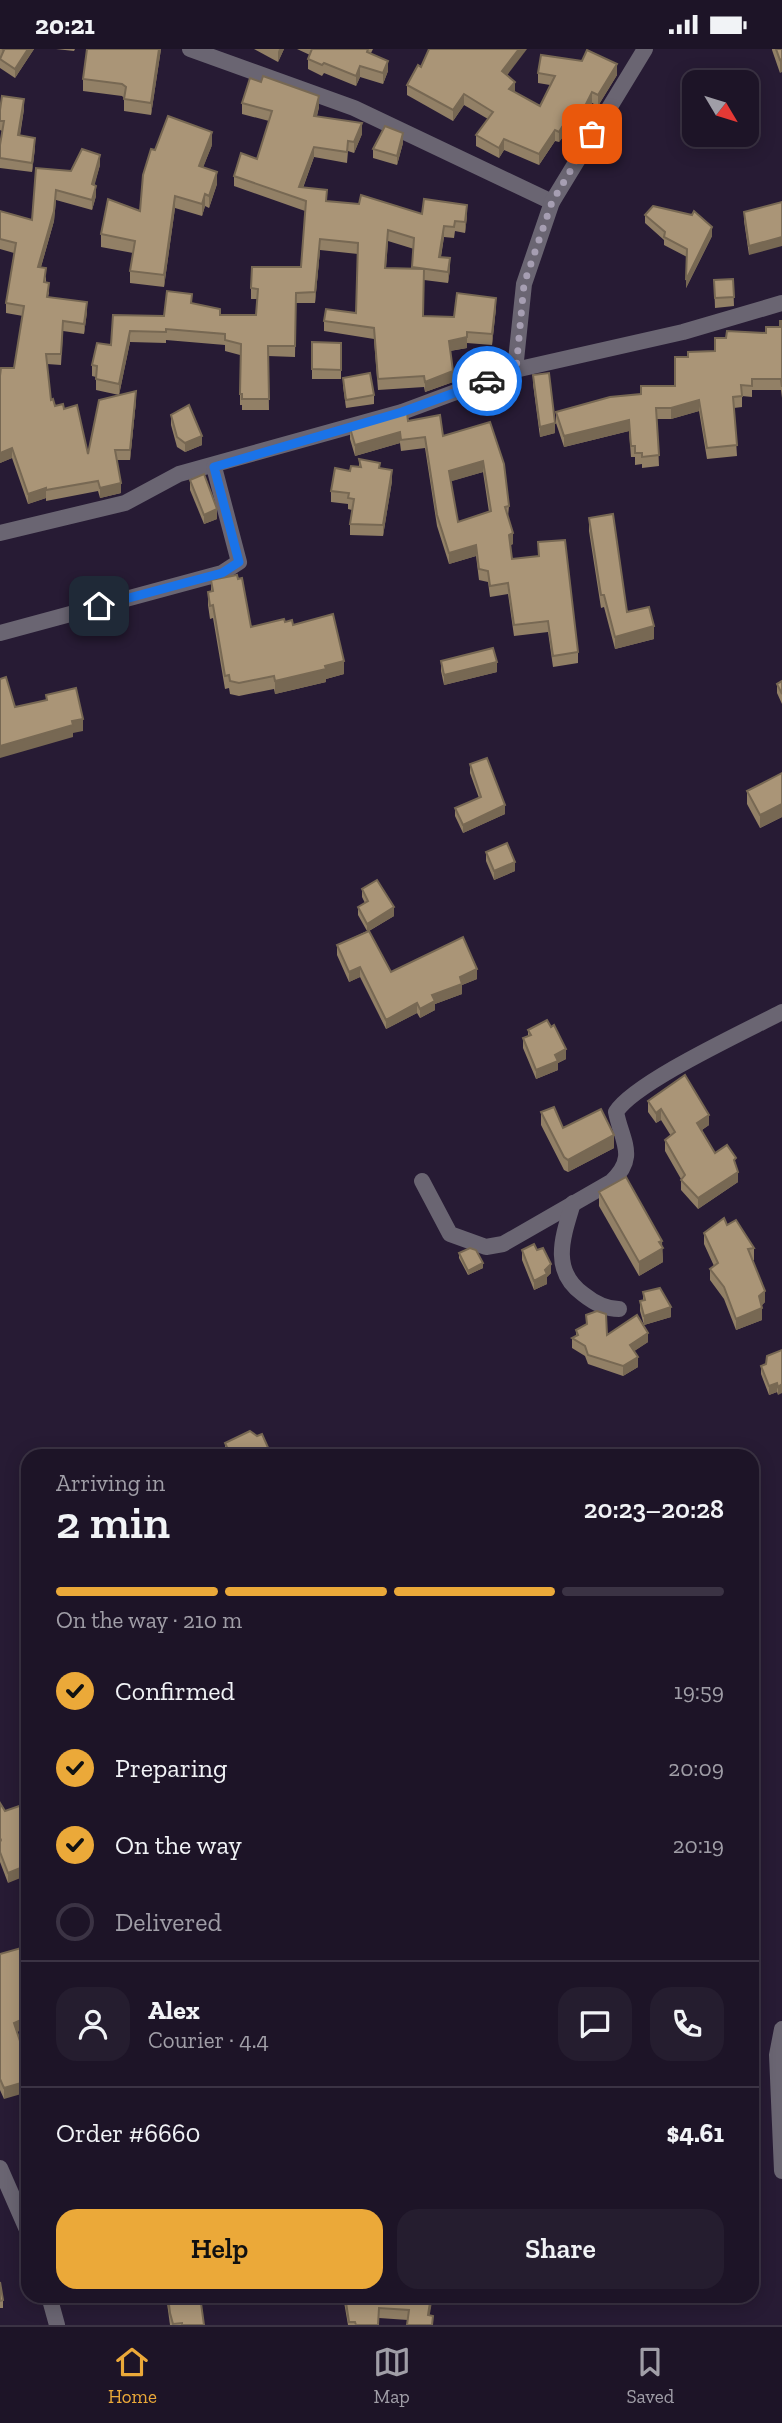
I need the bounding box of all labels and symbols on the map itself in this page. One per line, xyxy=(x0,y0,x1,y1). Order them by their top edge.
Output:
north arrow xyxy=(682,70,760,147)
pin xyxy=(562,104,622,164)
courier xyxy=(452,346,522,416)
pin xyxy=(69,576,129,636)

